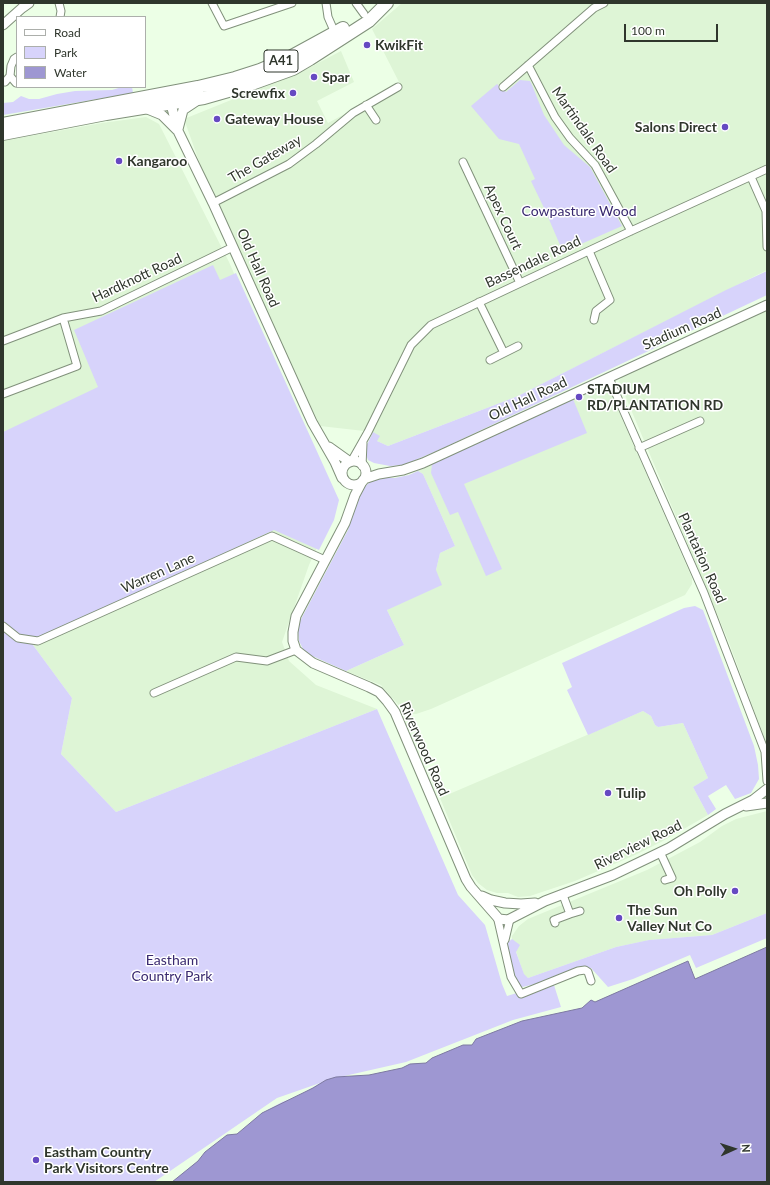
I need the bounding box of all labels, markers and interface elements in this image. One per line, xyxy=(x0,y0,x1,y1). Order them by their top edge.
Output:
legend xyxy=(16,16,146,88)
scale bar xyxy=(626,16,720,42)
text: 100 m xyxy=(631,23,665,38)
text: Road xyxy=(54,25,81,40)
place label: KwikFit xyxy=(375,37,423,53)
marker: KwikFit xyxy=(362,40,372,50)
text: Park xyxy=(54,45,77,60)
road number: A41 xyxy=(264,50,298,72)
text: Water xyxy=(54,65,87,80)
place label: Spar xyxy=(322,69,350,85)
marker: Spar xyxy=(309,72,319,82)
street label: Martindale Road xyxy=(548,84,620,176)
place label: Screwfix xyxy=(231,85,285,101)
marker: Screwfix xyxy=(288,88,298,98)
place label: Gateway House xyxy=(225,111,324,127)
marker: Gateway House xyxy=(212,114,222,124)
place label: Salons Direct xyxy=(635,119,717,135)
marker: Salons Direct xyxy=(720,122,730,132)
street label: The Gateway xyxy=(226,131,304,187)
place label: Kangaroo xyxy=(127,153,187,169)
marker: Kangaroo xyxy=(114,156,124,166)
street label: Apex Court xyxy=(481,182,525,252)
park label: Cowpasture Wood xyxy=(522,203,636,219)
street label: Old Hall Road xyxy=(233,226,283,310)
street label: Bassendale Road xyxy=(483,233,583,291)
street label: Hardknott Road xyxy=(89,250,185,306)
street label: Stadium Road xyxy=(640,304,724,354)
street label: Old Hall Road xyxy=(486,374,570,424)
place label: STADIUM RD/PLANTATION RD xyxy=(587,381,723,414)
marker: STADIUM RD/PLANTATION RD xyxy=(574,392,584,402)
street label: Plantation Road xyxy=(675,510,729,606)
street label: Warren Lane xyxy=(119,549,197,597)
street label: Riverwood Road xyxy=(396,700,452,798)
place label: Tulip xyxy=(616,785,646,801)
marker: Tulip xyxy=(603,788,613,798)
street label: Riverview Road xyxy=(592,817,684,873)
place label: Oh Polly xyxy=(674,883,727,899)
marker: Oh Polly xyxy=(730,886,740,896)
place label: The Sun Valley Nut Co xyxy=(627,902,712,934)
marker: The Sun Valley Nut Co xyxy=(614,913,624,923)
park label: Eastham Country Park xyxy=(132,952,212,984)
north arrow xyxy=(714,1129,754,1169)
place label: Eastham Country Park Visitors Centre xyxy=(44,1144,169,1176)
text: N xyxy=(740,1144,753,1153)
marker: Eastham Country Park Visitors Centre xyxy=(31,1155,41,1165)

